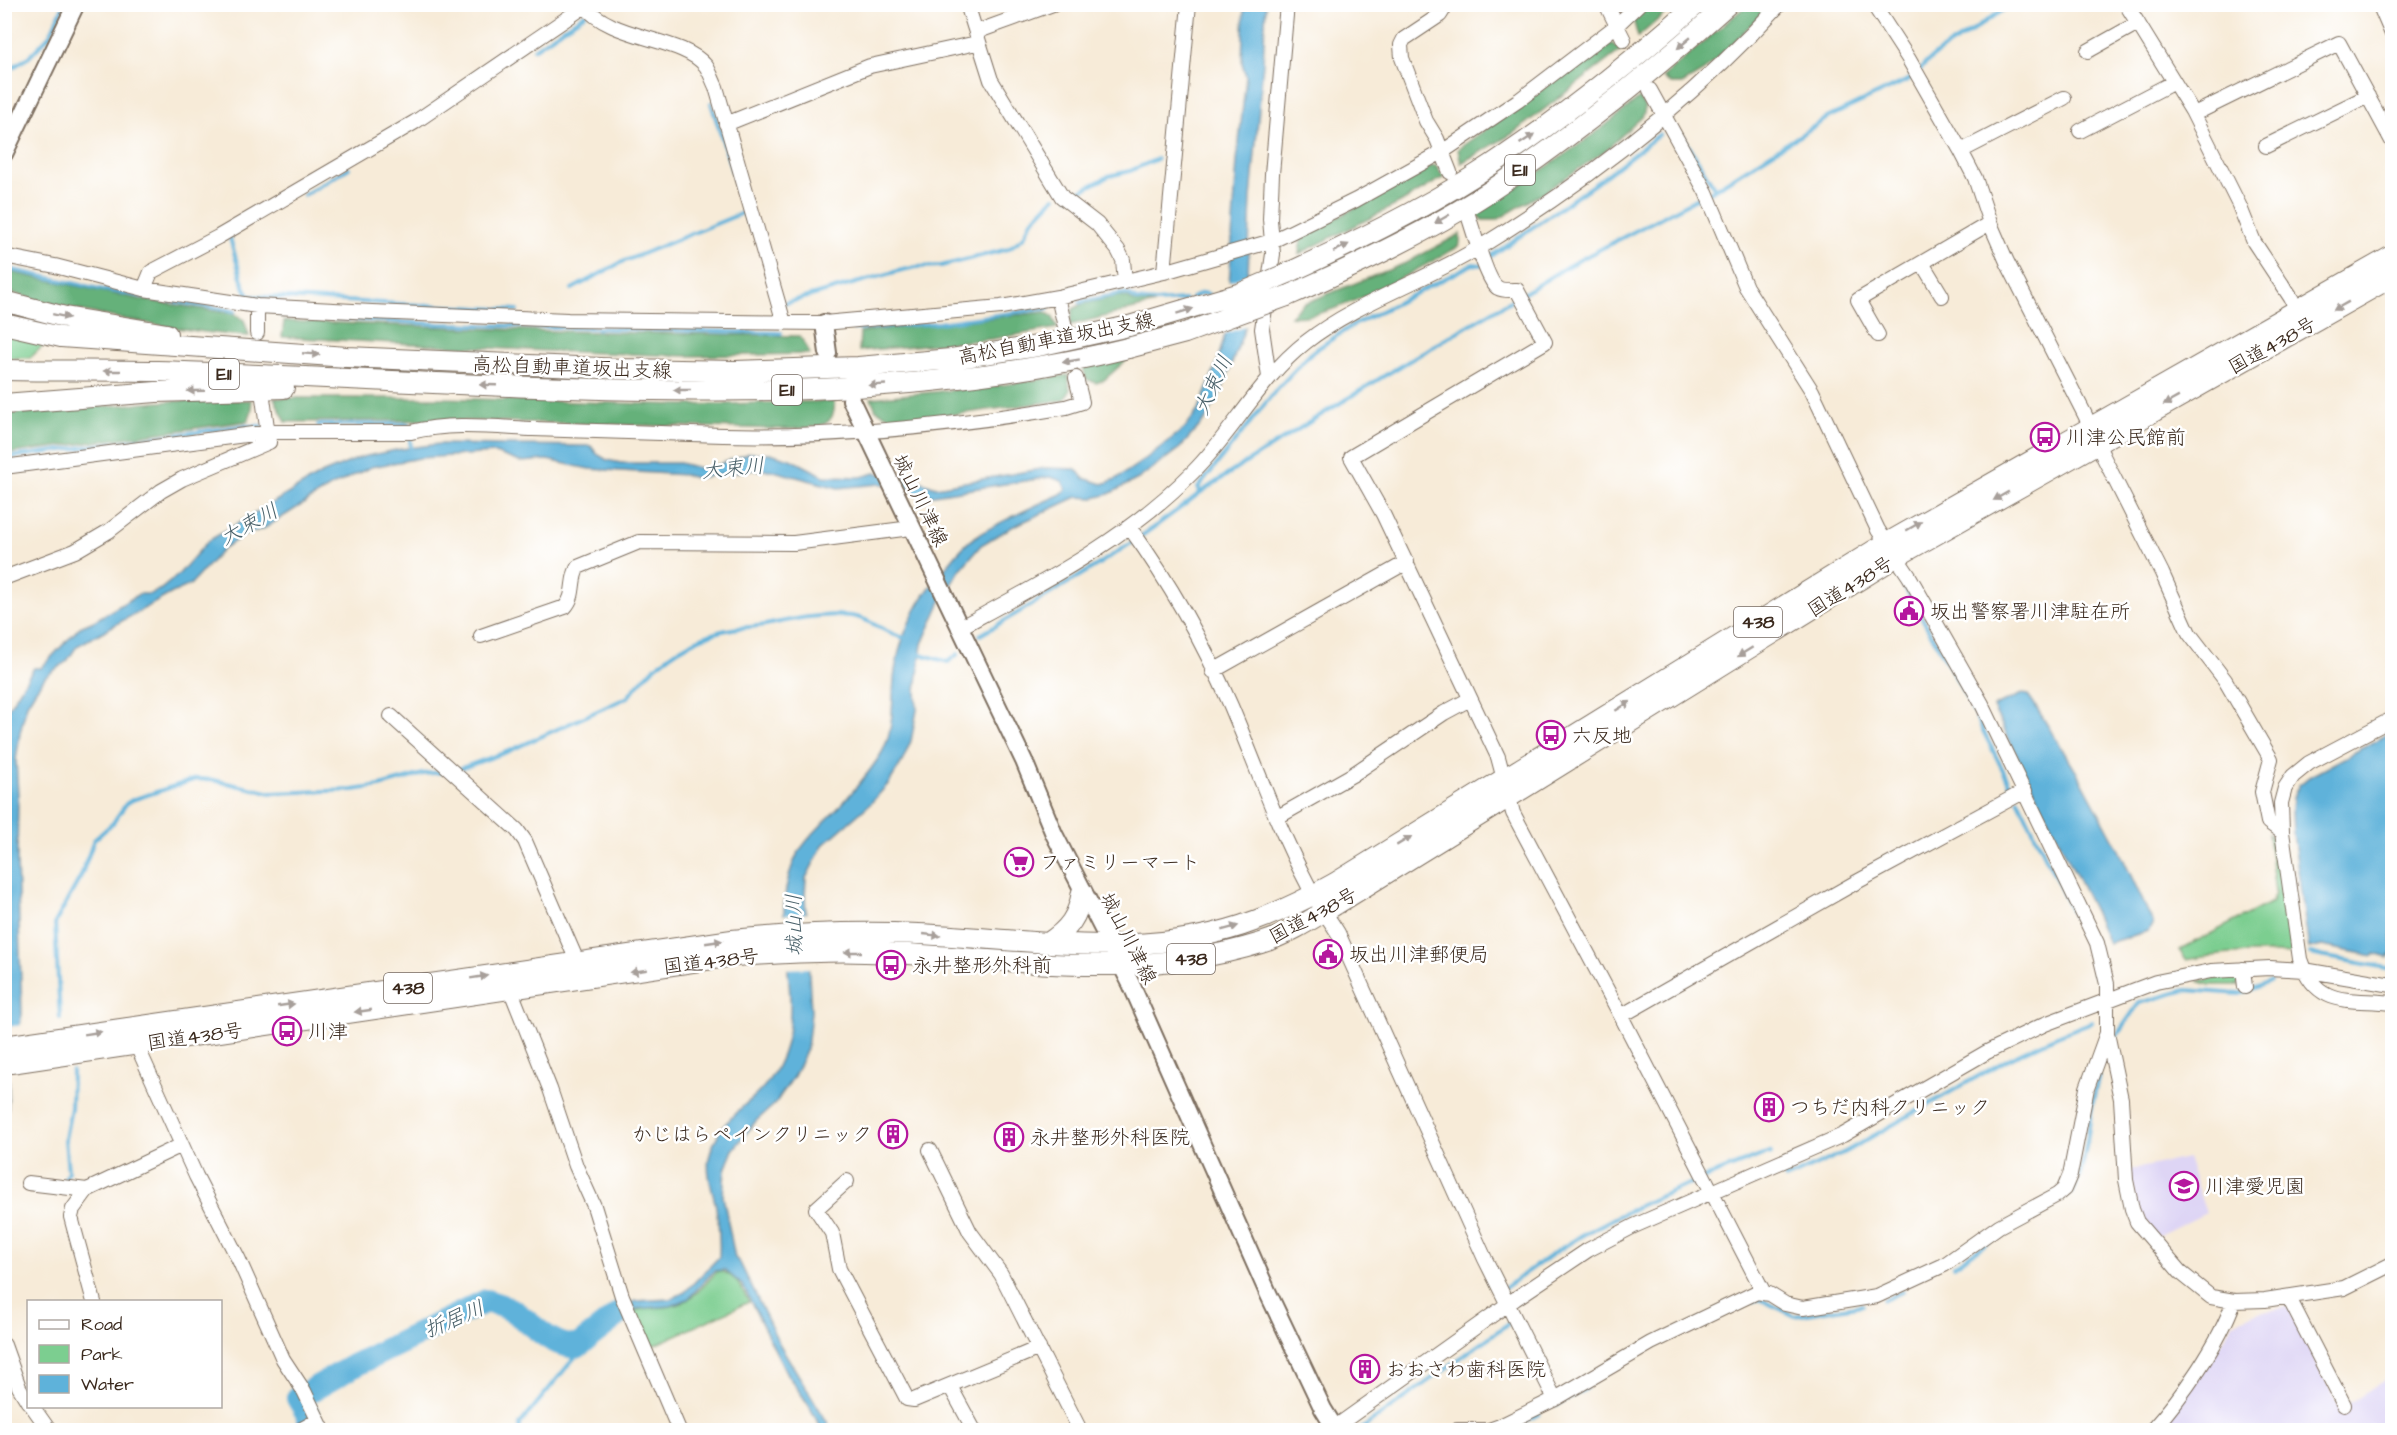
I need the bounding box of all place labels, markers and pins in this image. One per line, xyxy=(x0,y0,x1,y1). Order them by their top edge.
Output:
bus stop icon: 川津公民館前 xyxy=(2029,421,2061,453)
place label: 川津公民館前 xyxy=(2066,424,2186,452)
public building icon: 坂出警察署川津駐在所 xyxy=(1893,595,1925,627)
place label: 坂出警察署川津駐在所 xyxy=(1930,598,2130,626)
bus stop icon: 六反地 xyxy=(1535,719,1567,751)
place label: 六反地 xyxy=(1572,722,1632,750)
supermarket icon: ファミリーマート xyxy=(1003,846,1035,878)
place label: ファミリーマート xyxy=(1040,849,1200,877)
public building icon: 坂出川津郵便局 xyxy=(1312,938,1344,970)
place label: 坂出川津郵便局 xyxy=(1349,941,1489,969)
bus stop icon: 永井整形外科前 xyxy=(875,949,907,981)
place label: 永井整形外科前 xyxy=(912,952,1052,980)
bus stop icon: 川津 xyxy=(271,1015,303,1047)
place label: 川津 xyxy=(308,1018,348,1046)
building icon: つちだ内科クリニック xyxy=(1753,1091,1785,1123)
place label: つちだ内科クリニック xyxy=(1790,1094,1990,1122)
building icon: かじはらペインクリニック xyxy=(877,1118,909,1150)
place label: かじはらペインクリニック xyxy=(632,1121,872,1149)
building icon: 永井整形外科医院 xyxy=(993,1121,1025,1153)
place label: 永井整形外科医院 xyxy=(1030,1124,1190,1152)
school or university icon: 川津愛児園 xyxy=(2168,1170,2200,1202)
place label: 川津愛児園 xyxy=(2205,1173,2305,1201)
building icon: おおさわ歯科医院 xyxy=(1349,1353,1381,1385)
place label: おおさわ歯科医院 xyxy=(1386,1356,1546,1384)

